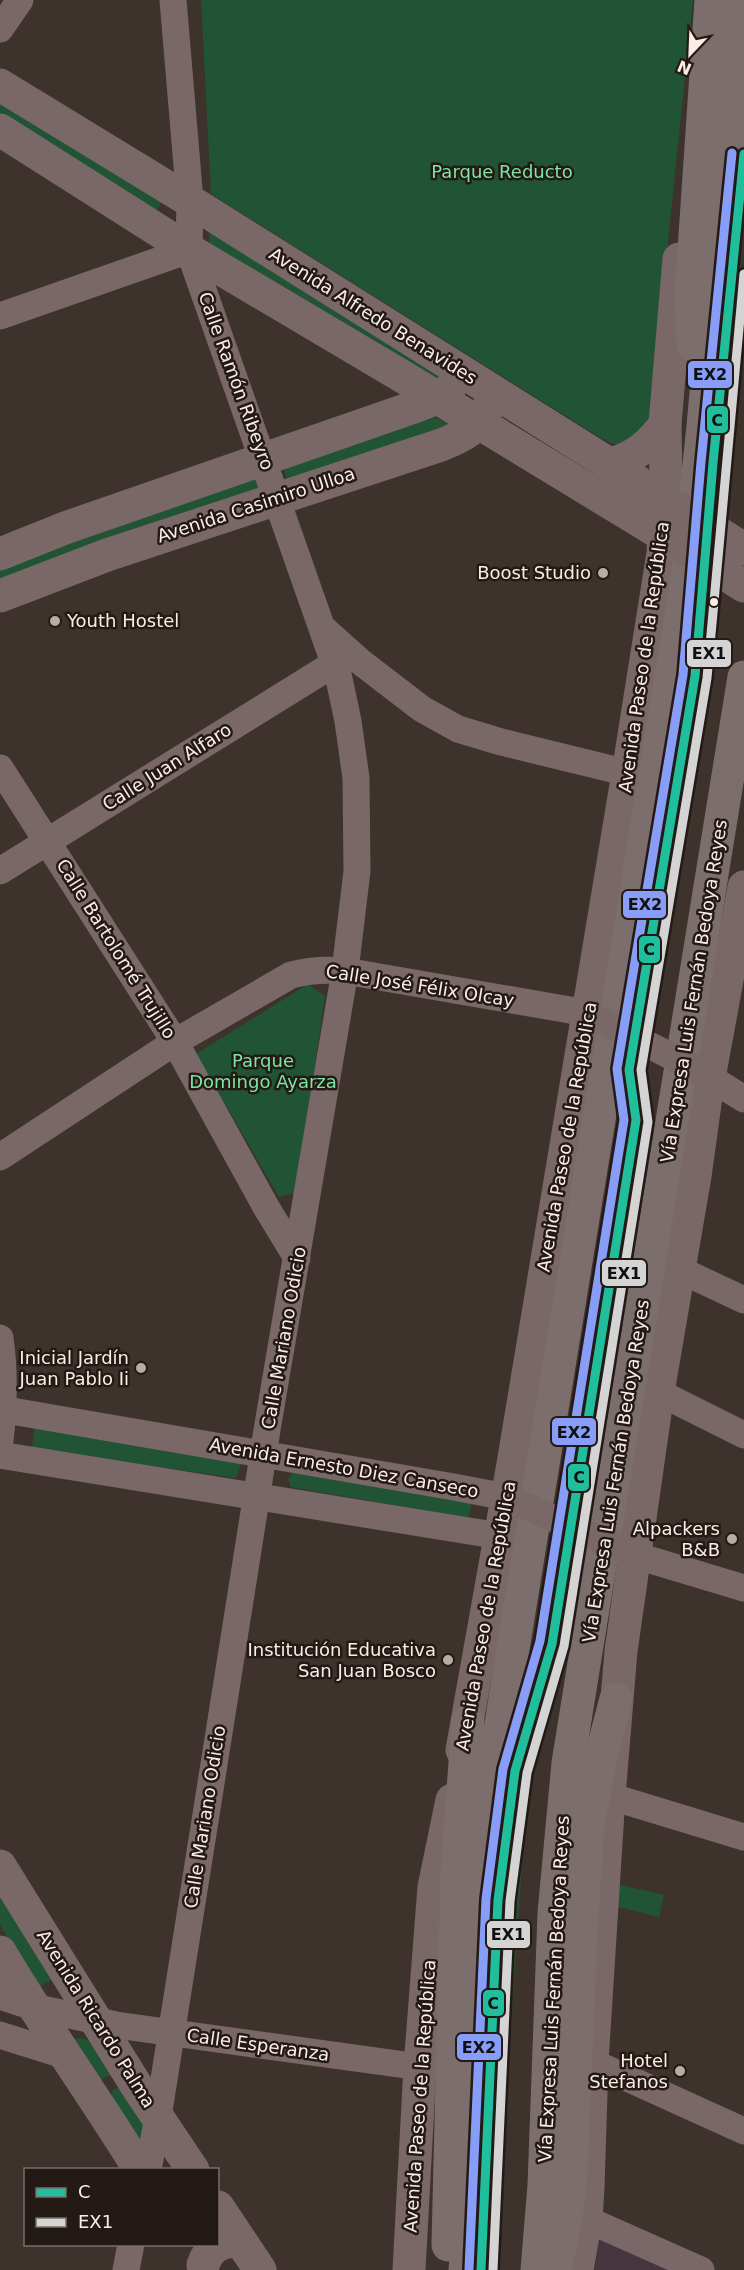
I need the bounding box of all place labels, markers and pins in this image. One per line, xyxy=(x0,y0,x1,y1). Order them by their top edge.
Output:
place label: Boost Studio xyxy=(477,562,591,583)
marker: Boost Studio xyxy=(596,566,610,580)
unlabelled marker xyxy=(708,596,720,608)
place label: Youth Hostel xyxy=(66,610,179,631)
marker: Youth Hostel xyxy=(48,614,62,628)
place label: Inicial Jardín Juan Pablo Ii xyxy=(19,1347,129,1389)
marker: Inicial Jardín Juan Pablo Ii xyxy=(134,1361,148,1375)
place label: Alpackers B&B xyxy=(633,1518,720,1560)
marker: Alpackers B&B xyxy=(725,1532,739,1546)
place label: Institución Educativa San Juan Bosco xyxy=(247,1639,436,1681)
marker: Institución Educativa San Juan Bosco xyxy=(441,1653,455,1667)
place label: Hotel Stefanos xyxy=(589,2050,668,2092)
marker: Hotel Stefanos xyxy=(673,2064,687,2078)

